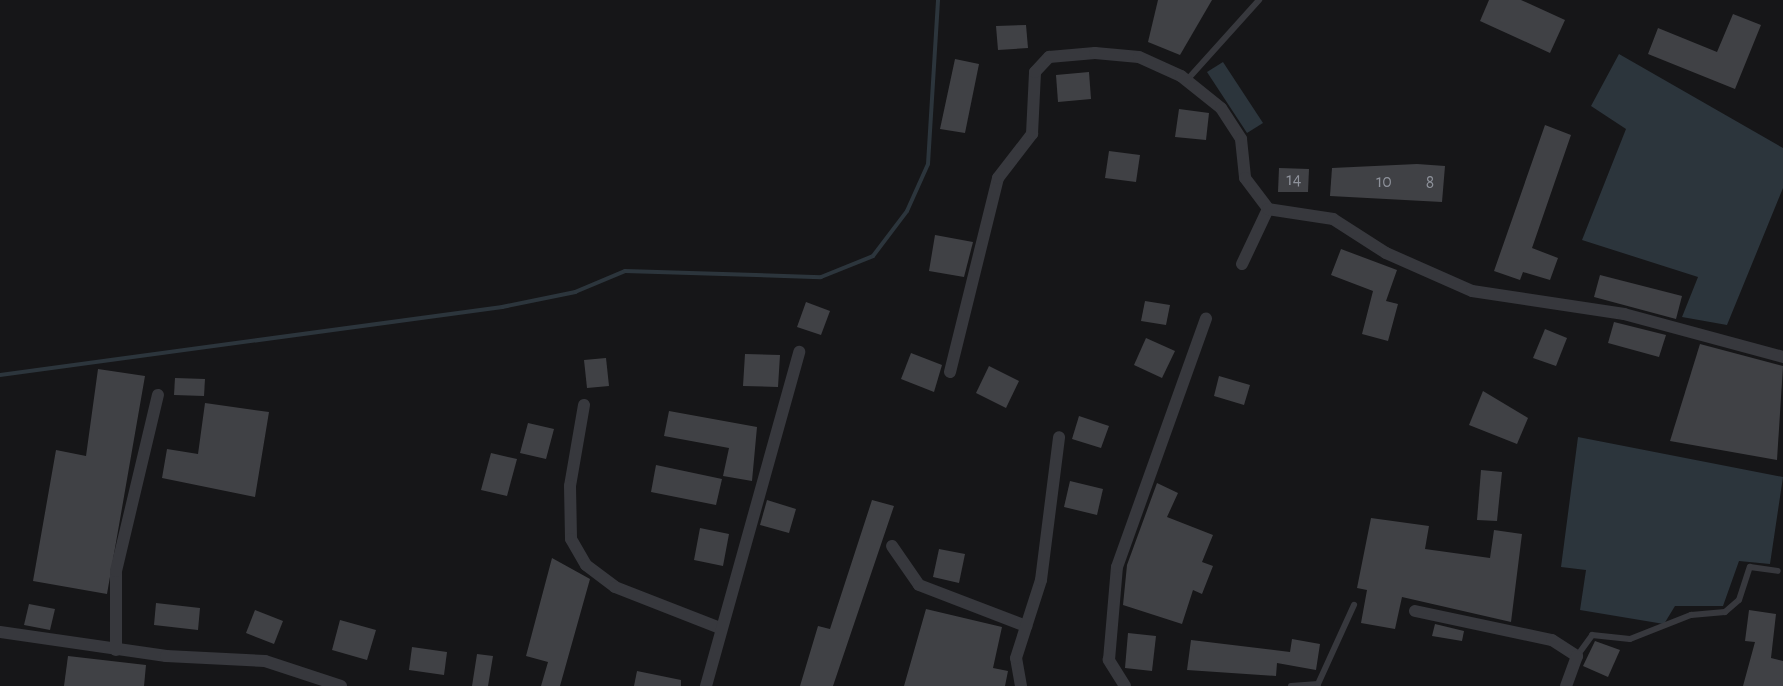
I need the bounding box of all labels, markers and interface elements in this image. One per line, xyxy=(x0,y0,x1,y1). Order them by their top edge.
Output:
house number: 14 xyxy=(1287,169,1301,191)
house number: 10 xyxy=(1376,171,1392,193)
house number: 8 xyxy=(1426,172,1434,194)

